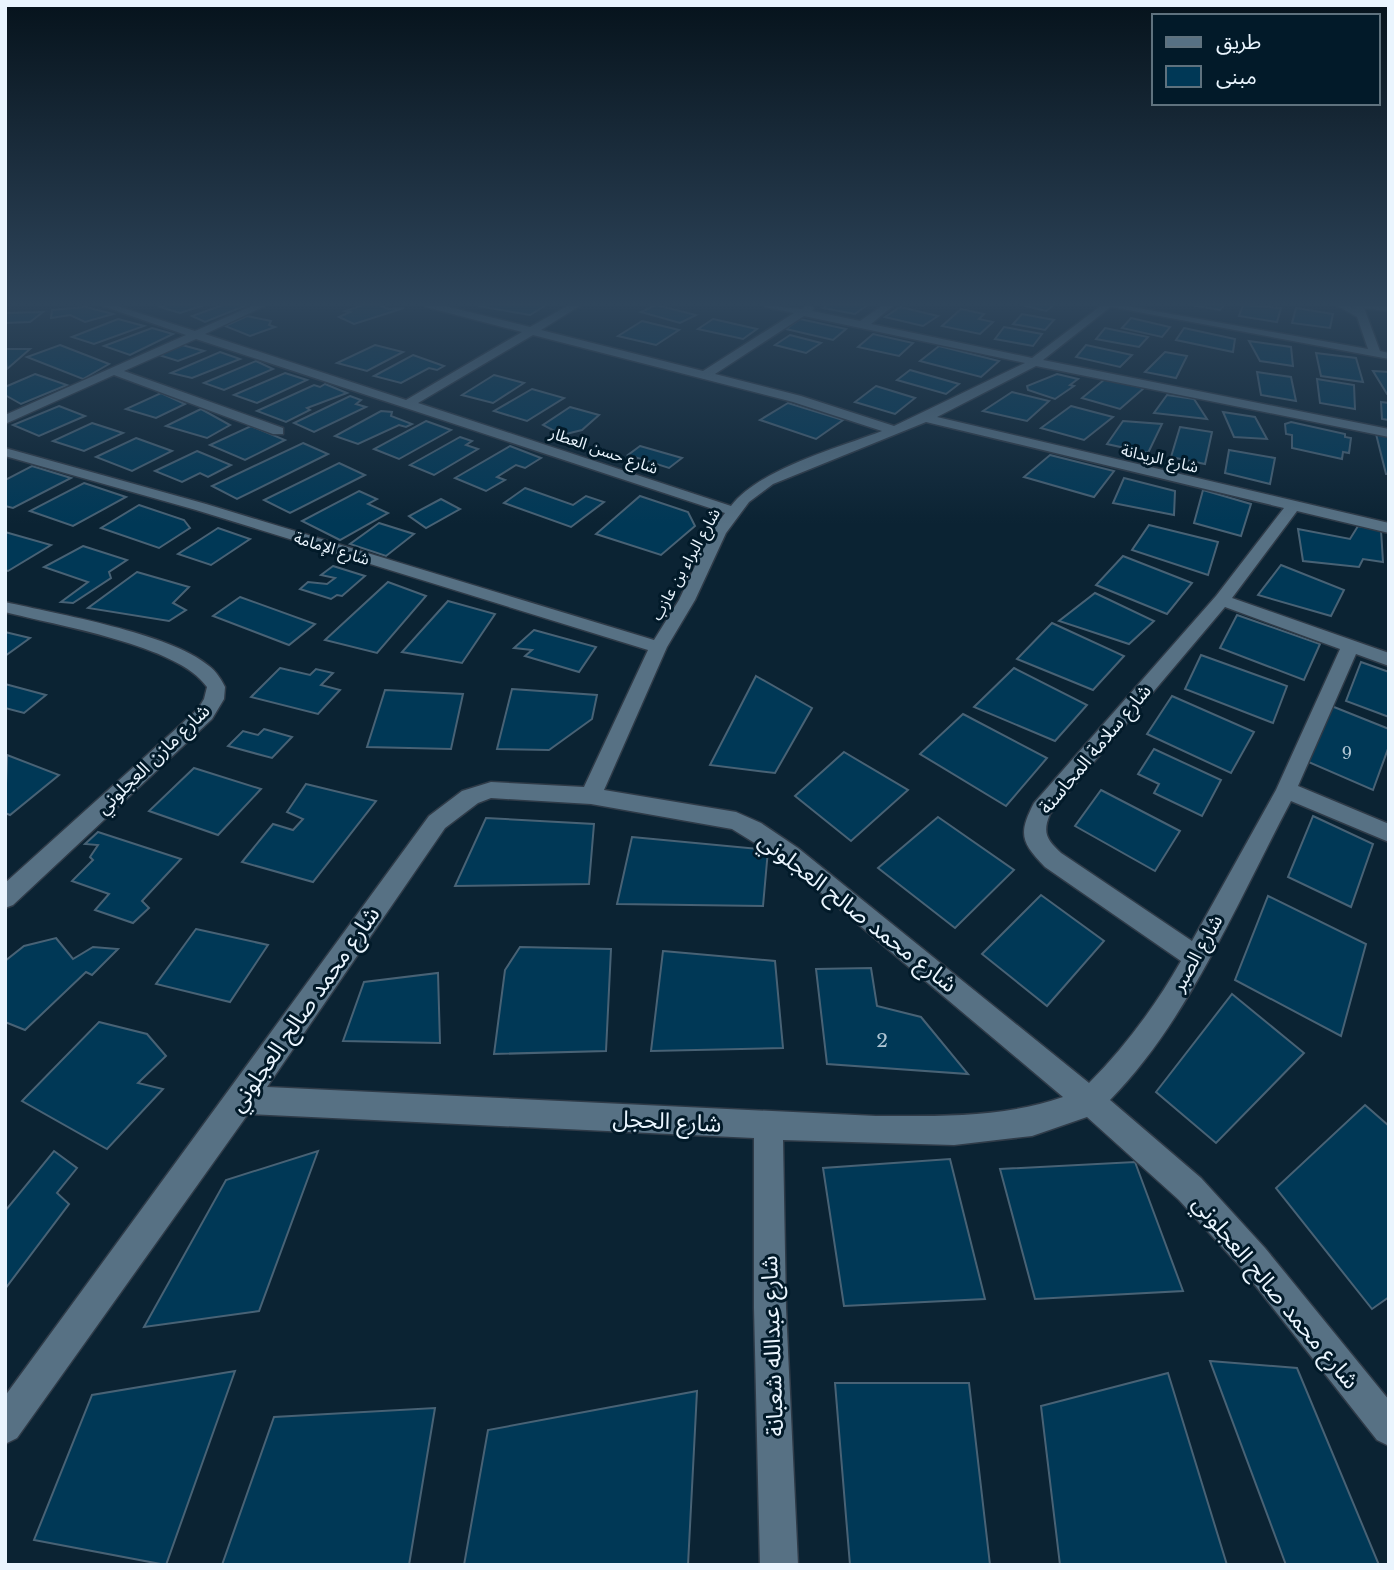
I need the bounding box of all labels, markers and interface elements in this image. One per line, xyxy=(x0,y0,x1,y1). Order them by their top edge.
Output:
legend xyxy=(1152,14,1380,105)
text: طريق xyxy=(1216,29,1261,55)
text: مبنى xyxy=(1216,64,1257,90)
street label: شارع حسن العطار xyxy=(545,422,661,481)
street label: شارع الريدانة xyxy=(1119,439,1201,480)
street label: شارع البراء بن عازب xyxy=(646,504,727,625)
street label: شارع الإمامة xyxy=(291,527,372,572)
street label: شارع سلامة المحاسنة xyxy=(1034,679,1157,820)
street label: شارع مازن العجلوني xyxy=(92,699,217,821)
house number: 9 xyxy=(1342,743,1352,763)
street label: شارع محمد صالح العجلوني xyxy=(751,826,963,1001)
street label: شارع محمد صالح العجلوني xyxy=(222,901,388,1119)
street label: شارع الصبر xyxy=(1166,911,1229,997)
house number: 2 xyxy=(876,1029,888,1052)
street label: شارع الحجل xyxy=(612,1104,722,1141)
street label: شارع محمد صالح العجلوني xyxy=(1184,1189,1365,1397)
street label: شارع عبدالله شعبانة xyxy=(755,1255,792,1437)

